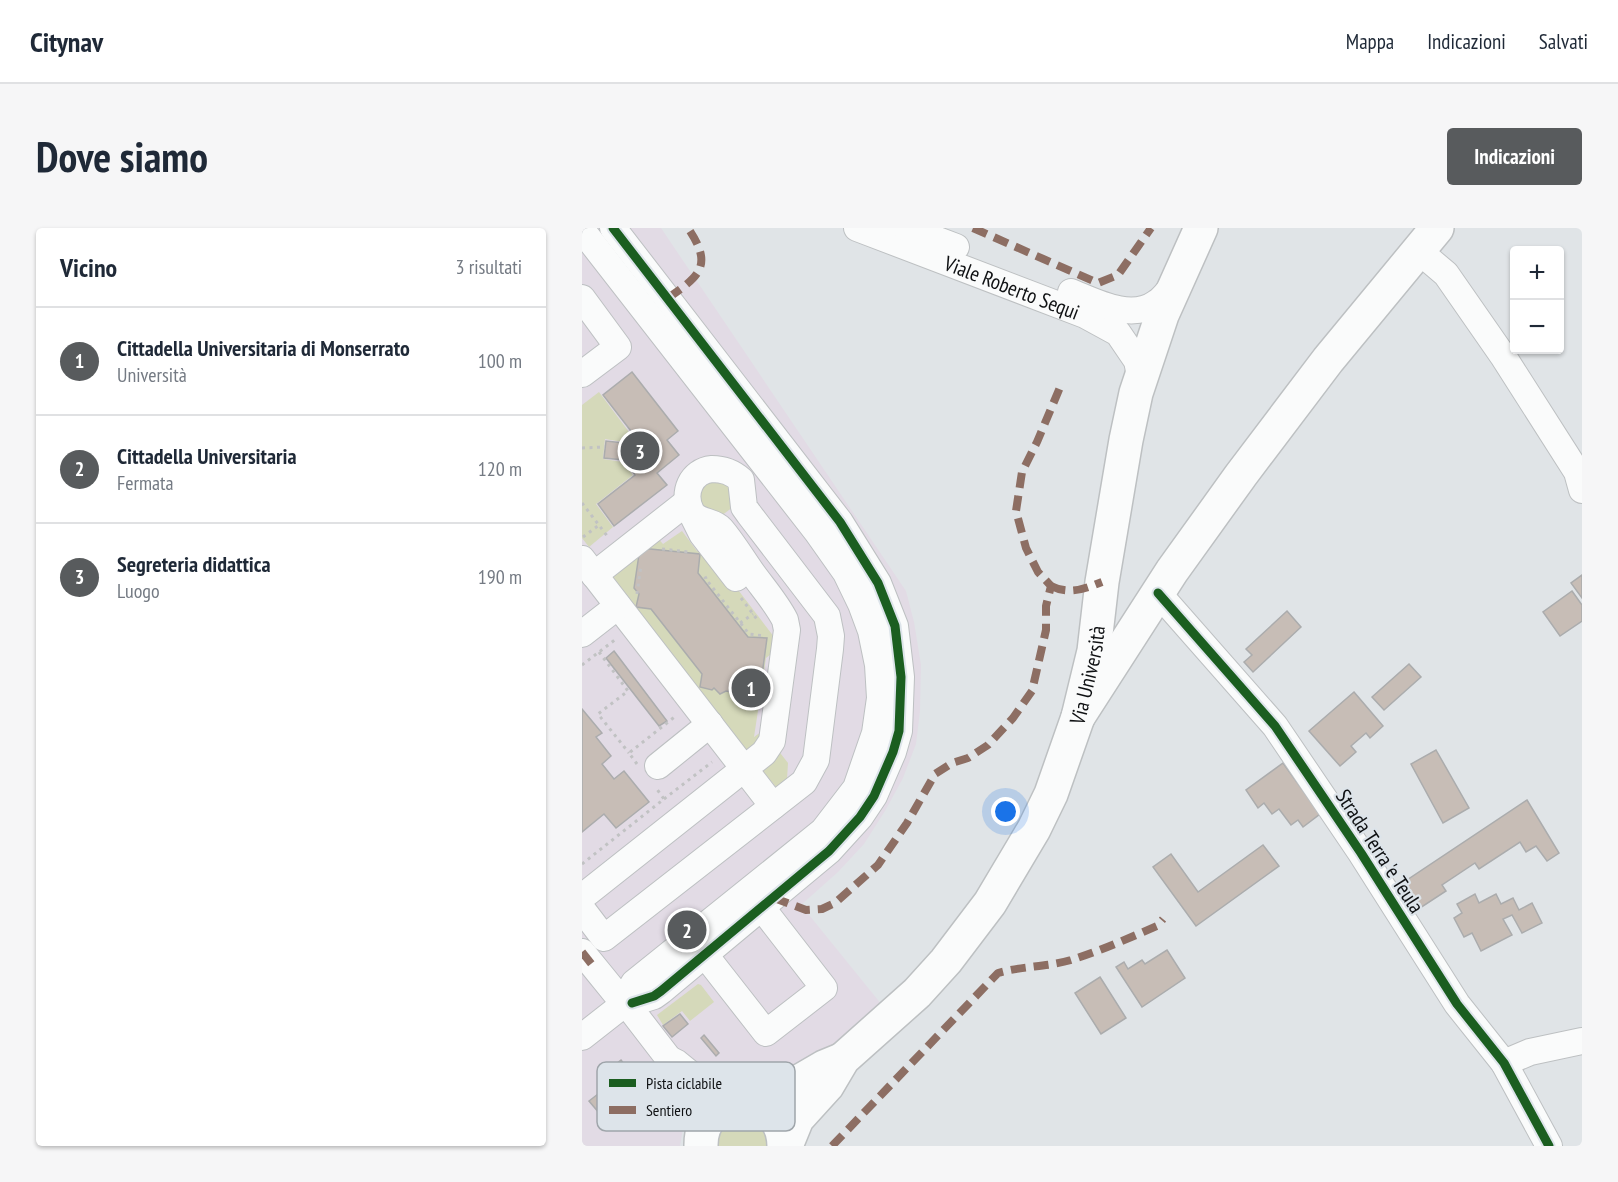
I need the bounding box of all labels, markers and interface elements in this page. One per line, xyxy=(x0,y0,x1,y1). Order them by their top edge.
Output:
text: Citynav xyxy=(30,23,103,60)
text: Mappa xyxy=(1346,28,1394,55)
text: Indicazioni xyxy=(1427,28,1506,55)
text: Salvati xyxy=(1539,28,1588,55)
button: Indicazioni xyxy=(1447,128,1582,185)
text: Dove siamo xyxy=(36,129,208,184)
map controls xyxy=(1510,246,1564,354)
button: + xyxy=(1510,246,1564,300)
street label: Viale Roberto Sequi xyxy=(940,249,1084,325)
text: Vicino xyxy=(60,251,117,284)
text: 3 risultati xyxy=(456,254,522,280)
button: − xyxy=(1510,300,1564,354)
text: Cittadella Universitaria di Monserrato xyxy=(117,334,410,362)
text: 1 xyxy=(75,348,84,374)
text: 100 m xyxy=(478,348,522,374)
text: Università xyxy=(117,362,187,388)
pin: 3 xyxy=(620,428,660,474)
text: Cittadella Universitaria xyxy=(117,442,297,470)
text: 2 xyxy=(75,456,84,482)
text: 120 m xyxy=(478,456,522,482)
text: Fermata xyxy=(117,470,174,496)
text: Segreteria didattica xyxy=(117,550,271,578)
text: 3 xyxy=(75,564,84,590)
text: 190 m xyxy=(478,564,522,590)
text: Luogo xyxy=(117,578,160,604)
street label: Via Università xyxy=(1063,624,1110,729)
pin: 1 xyxy=(732,666,770,710)
street label: Strada Terra 'e Teula xyxy=(1330,784,1430,918)
your location xyxy=(991,797,1020,826)
pin: 2 xyxy=(668,908,706,952)
legend xyxy=(597,1062,795,1131)
text: Pista ciclabile xyxy=(646,1073,722,1093)
text: Sentiero xyxy=(646,1100,692,1120)

